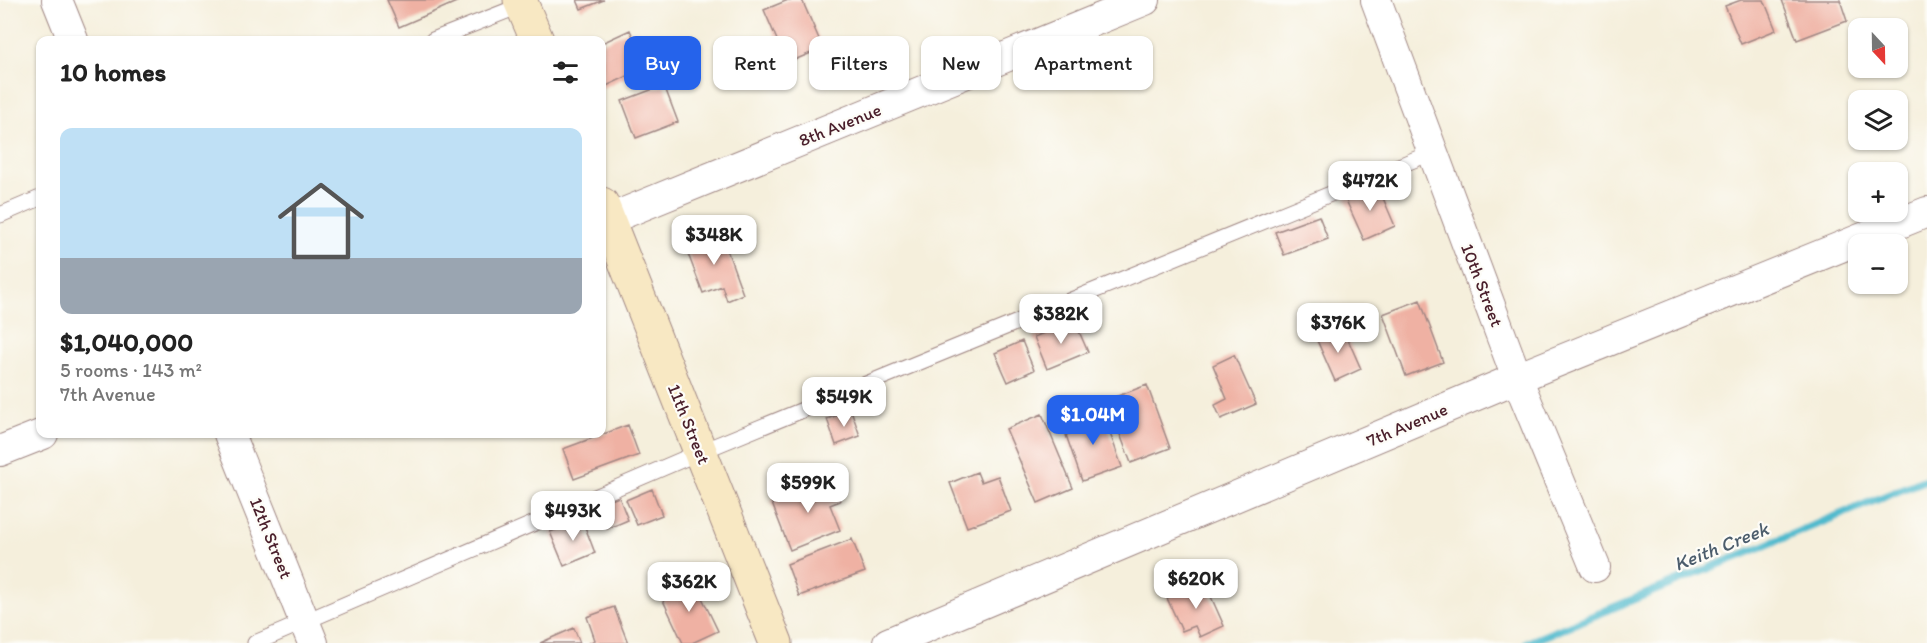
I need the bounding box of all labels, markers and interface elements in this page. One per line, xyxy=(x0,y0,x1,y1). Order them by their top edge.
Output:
north arrow xyxy=(1848,18,1908,78)
map controls xyxy=(1848,18,1908,294)
chip: Buy xyxy=(624,36,701,90)
chip: Rent xyxy=(713,36,797,90)
chip: Filters xyxy=(809,36,909,90)
chip: New xyxy=(921,36,1001,90)
chip: Apartment xyxy=(1013,36,1153,90)
text: 10 homes xyxy=(60,56,166,88)
icon: filters xyxy=(549,56,582,89)
button: layers xyxy=(1848,90,1908,150)
street label: 8th Avenue xyxy=(796,99,884,151)
pin: $472K xyxy=(1328,161,1412,212)
button: + xyxy=(1848,162,1908,222)
icon: home xyxy=(267,167,375,275)
text: $472K xyxy=(1342,168,1398,192)
pin: $348K xyxy=(672,215,756,266)
text: $348K xyxy=(686,222,742,246)
button: − xyxy=(1848,234,1908,294)
street label: 10th Street xyxy=(1456,240,1508,330)
pin: $382K xyxy=(1019,294,1103,345)
text: $382K xyxy=(1033,301,1089,325)
pin: $376K xyxy=(1296,303,1380,354)
text: $376K xyxy=(1311,310,1365,334)
text: $1,040,000 xyxy=(60,326,193,358)
text: 5 rooms · 143 m² xyxy=(60,358,202,382)
pin: $549K xyxy=(802,377,886,428)
street label: 11th Street xyxy=(663,381,715,468)
text: 7th Avenue xyxy=(60,382,156,406)
text: $549K xyxy=(816,384,872,408)
pin: $1.04M xyxy=(1044,395,1142,446)
street label: 7th Avenue xyxy=(1363,398,1451,452)
text: $1.04M xyxy=(1061,402,1125,426)
pin: $599K xyxy=(766,463,850,514)
text: $599K xyxy=(781,470,835,494)
pin: $493K xyxy=(531,491,615,542)
street label: 12th Street xyxy=(245,494,297,582)
text: $493K xyxy=(545,498,601,522)
water label: Keith Creek xyxy=(1670,516,1773,576)
pin: $620K xyxy=(1154,559,1238,610)
pin: $362K xyxy=(647,562,731,613)
text: $620K xyxy=(1168,566,1224,590)
text: $362K xyxy=(662,569,716,593)

